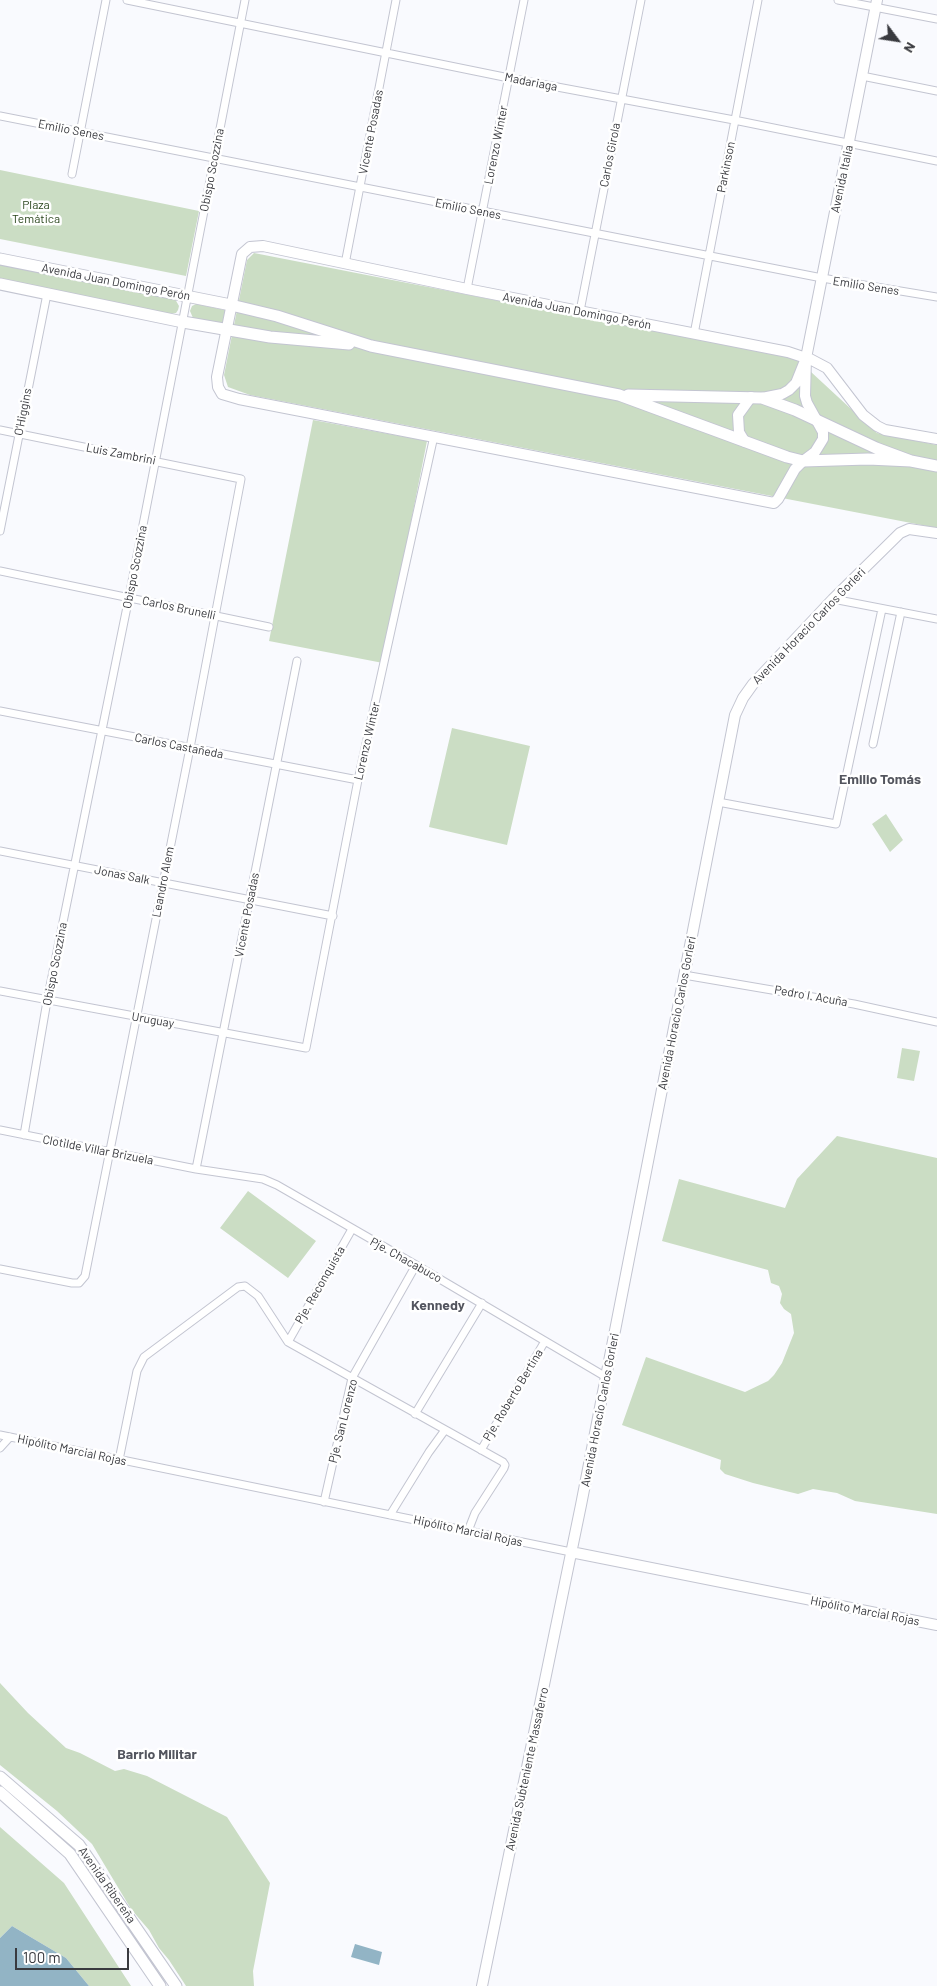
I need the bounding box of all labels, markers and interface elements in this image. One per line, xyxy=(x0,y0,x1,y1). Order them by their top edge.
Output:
north arrow xyxy=(872,15,922,65)
text: N xyxy=(901,40,920,56)
street label: Madariaga xyxy=(503,70,559,94)
street label: Vicente Posadas xyxy=(356,88,386,176)
street label: Lorenzo Winter xyxy=(481,104,511,186)
street label: Emilio Senes xyxy=(37,117,105,143)
street label: Carlos Girola xyxy=(597,122,623,188)
street label: Obispo Scozzina xyxy=(197,127,227,213)
street label: Parkinson xyxy=(714,140,738,194)
street label: Avenida Italia xyxy=(828,144,856,214)
street label: Emilio Senes xyxy=(434,196,502,222)
park label: Plaza Temática xyxy=(12,198,60,226)
street label: Avenida Juan Domingo Perón xyxy=(40,261,192,303)
street label: Emilio Senes xyxy=(832,274,900,298)
street label: Avenida Juan Domingo Perón xyxy=(501,290,653,332)
street label: O'Higgins xyxy=(11,387,35,437)
street label: Luis Zambrini xyxy=(85,440,157,468)
street label: Obispo Scozzina xyxy=(120,524,150,610)
street label: Avenida Horacio Carlos Gorleri xyxy=(749,565,869,687)
street label: Carlos Brunelli xyxy=(141,593,217,623)
street label: Lorenzo Winter xyxy=(351,700,383,782)
street label: Carlos Castañeda xyxy=(133,730,225,762)
district label: Emilio Tomás xyxy=(839,771,921,787)
street label: Leandro Alem xyxy=(149,845,177,919)
street label: Jonas Salk xyxy=(93,863,151,887)
street label: Vicente Posadas xyxy=(232,871,262,959)
street label: Obispo Scozzina xyxy=(40,921,70,1007)
street label: Avenida Horacio Carlos Gorleri xyxy=(655,935,699,1091)
street label: Pedro I. Acuña xyxy=(773,982,849,1010)
street label: Uruguay xyxy=(131,1009,175,1031)
street label: Clotilde Villar Brizuela xyxy=(41,1132,155,1168)
street label: Pje. Chacabuco xyxy=(368,1234,444,1286)
street label: Pje. Reconquista xyxy=(292,1244,348,1326)
district label: Kennedy xyxy=(411,1297,465,1313)
street label: Avenida Horacio Carlos Gorleri xyxy=(578,1332,622,1488)
street label: Pje. Roberto Bertina xyxy=(480,1346,546,1444)
street label: Pje. San Lorenzo xyxy=(326,1377,360,1465)
street label: Hipólito Marcial Rojas xyxy=(16,1431,128,1469)
street label: Hipólito Marcial Rojas xyxy=(412,1512,524,1550)
street label: Hipólito Marcial Rojas xyxy=(809,1593,921,1629)
street label: Avenida Subteniente Massaferro xyxy=(503,1686,551,1852)
district label: Barrio Militar xyxy=(117,1746,197,1762)
street label: Avenida Ribereña xyxy=(75,1844,139,1926)
scale bar xyxy=(18,1938,131,1970)
text: 100 m xyxy=(23,1948,61,1966)

